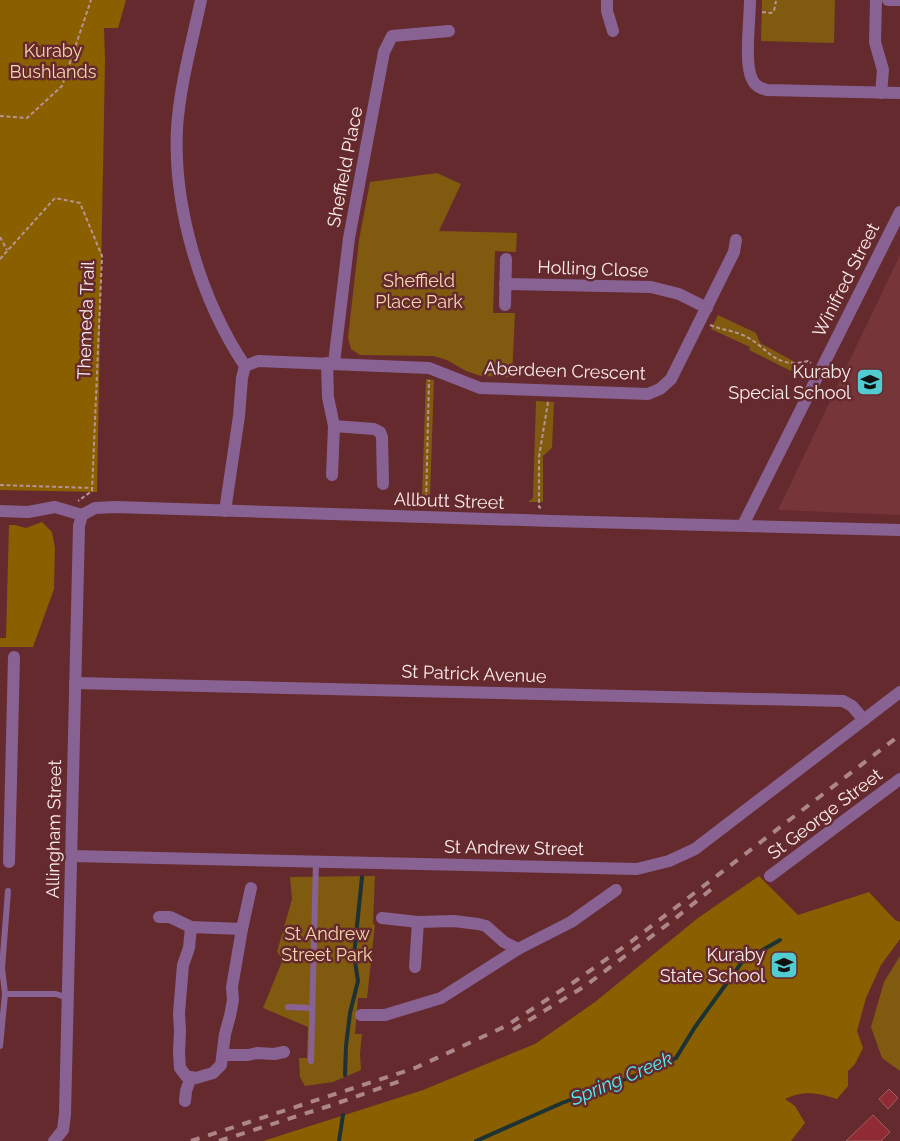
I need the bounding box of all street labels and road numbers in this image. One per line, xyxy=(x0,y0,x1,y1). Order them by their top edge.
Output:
street label: Sheffield Place xyxy=(323,104,367,229)
street label: Winifred Street xyxy=(808,219,883,340)
street label: Holling Close xyxy=(537,256,649,281)
street label: Themeda Trail xyxy=(73,260,98,380)
street label: Aberdeen Crescent xyxy=(484,357,646,384)
street label: Allbutt Street xyxy=(394,488,505,513)
street label: St Patrick Avenue xyxy=(401,660,547,687)
street label: Allingham Street xyxy=(42,759,65,899)
street label: St George Street xyxy=(763,764,886,863)
street label: St Andrew Street xyxy=(444,836,584,859)

